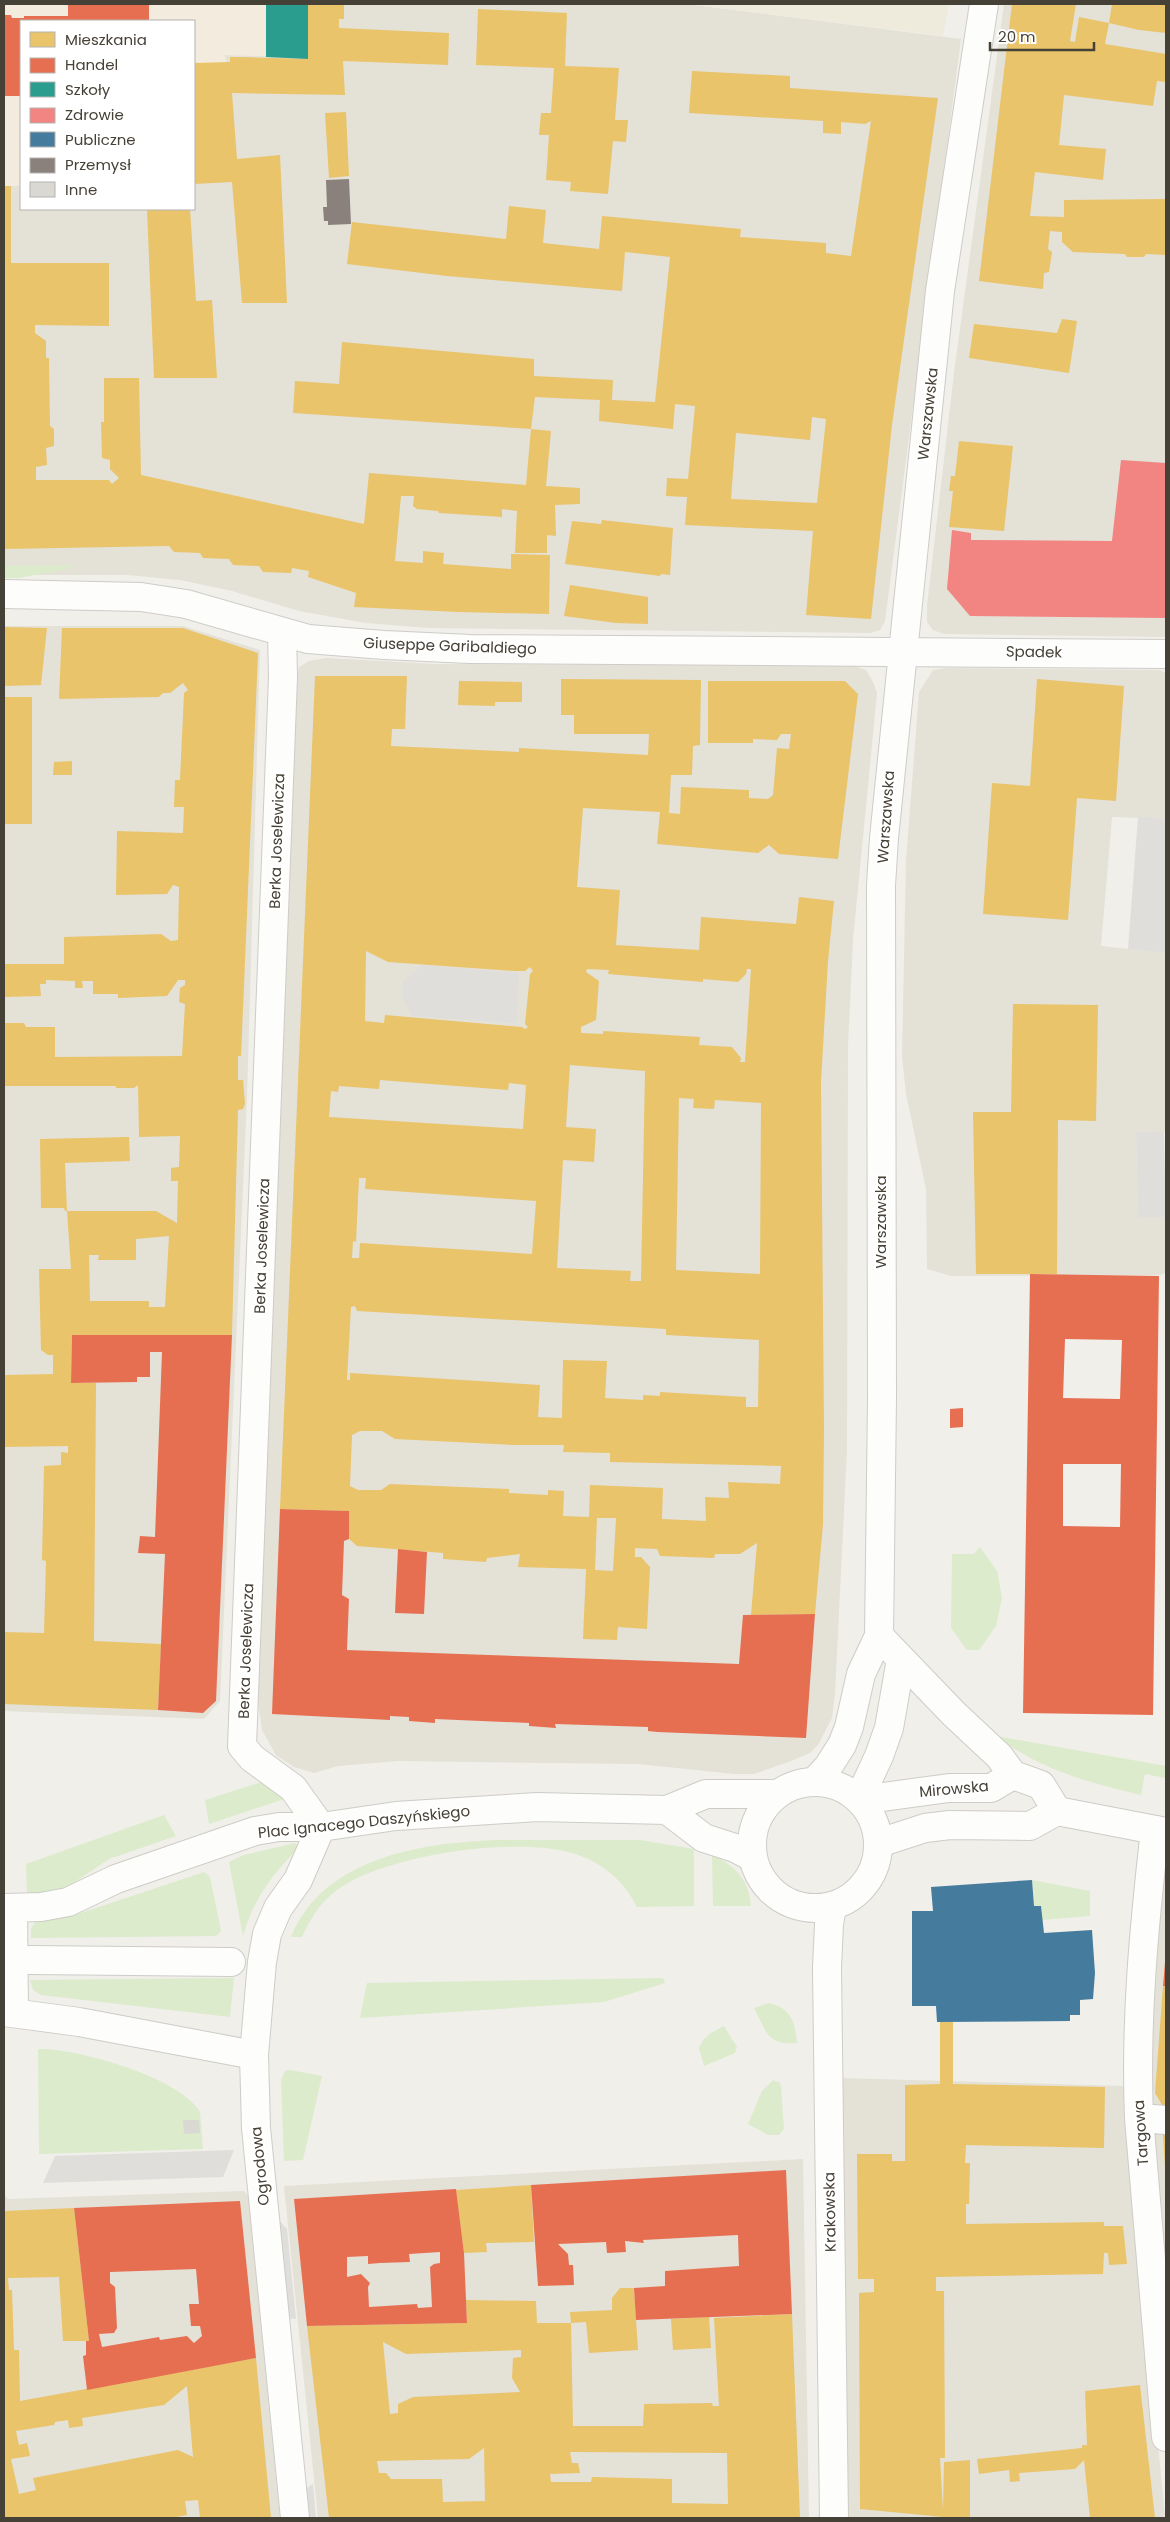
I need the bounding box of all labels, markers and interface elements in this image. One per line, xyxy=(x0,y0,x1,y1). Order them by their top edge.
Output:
legend xyxy=(20,20,195,210)
scale bar xyxy=(990,20,1094,52)
text: 20 m xyxy=(998,26,1036,47)
text: Mieszkania xyxy=(65,29,147,50)
text: Handel xyxy=(65,54,118,75)
text: Szkoły xyxy=(65,79,111,100)
text: Zdrowie xyxy=(65,104,124,125)
text: Publiczne xyxy=(65,129,136,150)
text: Przemysł xyxy=(65,154,131,175)
text: Inne xyxy=(65,179,97,200)
street label: Warszawska xyxy=(912,367,943,461)
street label: Giuseppe Garibaldiego xyxy=(363,632,537,659)
street label: Spadek xyxy=(1006,641,1063,662)
street label: Warszawska xyxy=(872,770,899,864)
street label: Berka Joselewicza xyxy=(264,773,289,909)
street label: Warszawska xyxy=(870,1175,891,1269)
street label: Berka Joselewicza xyxy=(249,1178,274,1314)
street label: Berka Joselewicza xyxy=(233,1583,258,1719)
street label: Mirowska xyxy=(918,1775,990,1802)
street label: Plac Ignacego Daszyńskiego xyxy=(257,1800,471,1843)
street label: Targowa xyxy=(1128,2099,1153,2167)
street label: Ogrodowa xyxy=(245,2126,274,2207)
street label: Krakowska xyxy=(818,2172,841,2252)

